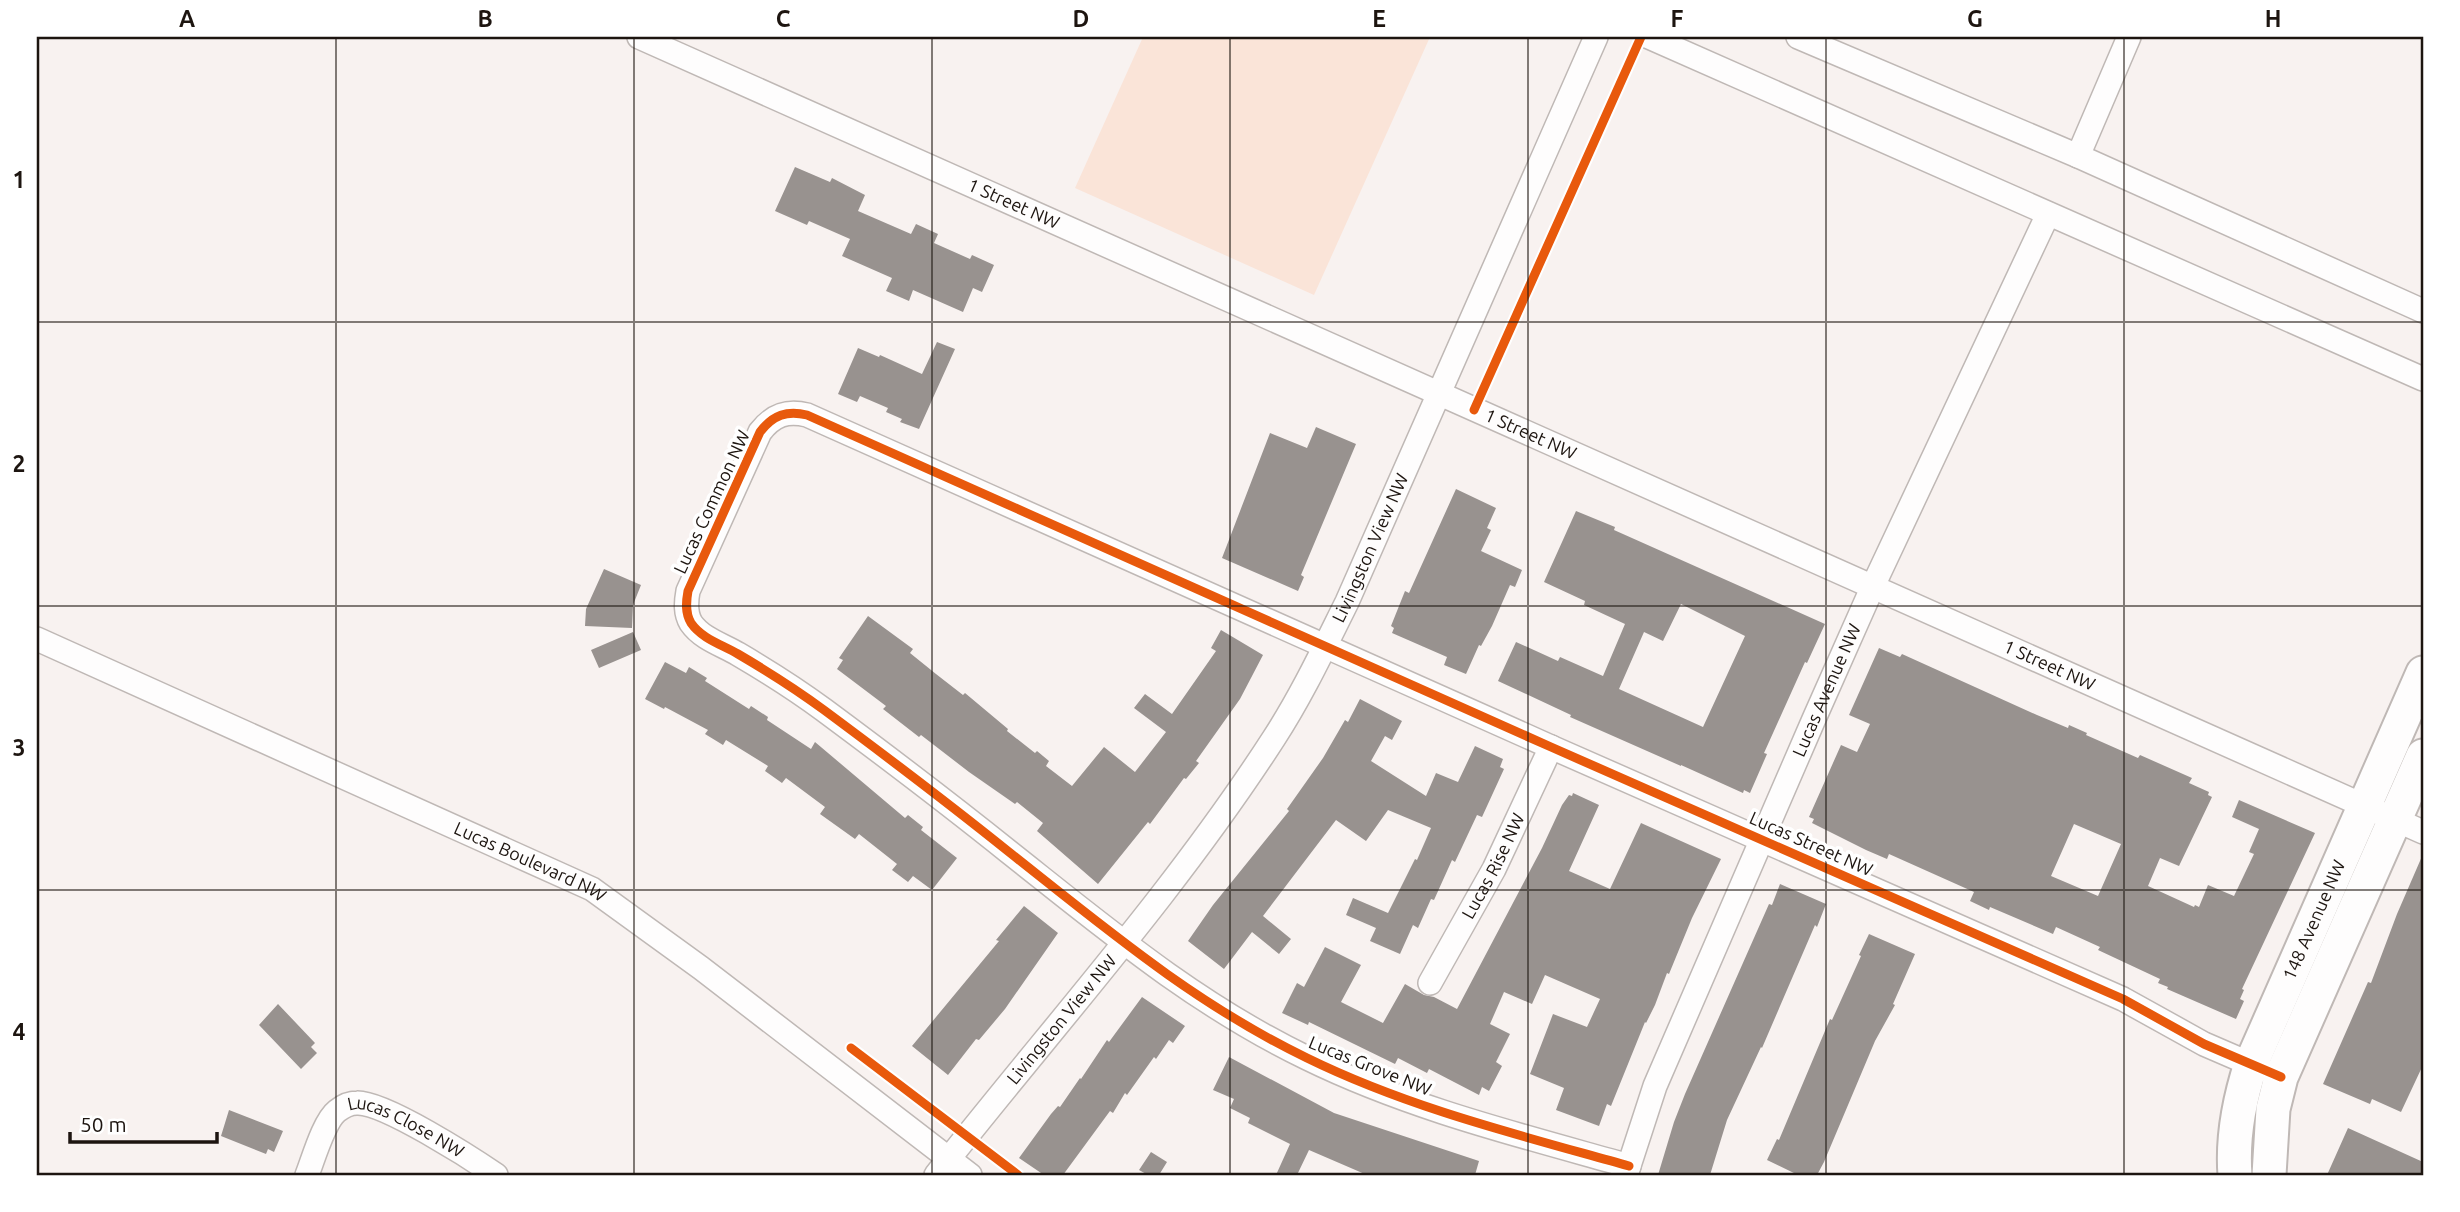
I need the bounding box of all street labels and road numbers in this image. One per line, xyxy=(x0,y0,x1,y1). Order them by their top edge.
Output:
street label: 1 Street NW xyxy=(965,174,1063,232)
street label: 1 Street NW xyxy=(1482,404,1580,463)
street label: Lucas Common NW xyxy=(669,426,753,576)
street label: Livingston View NW xyxy=(1328,470,1412,625)
street label: Lucas Avenue NW xyxy=(1788,620,1864,759)
street label: 1 Street NW xyxy=(2001,635,2099,694)
street label: Lucas Street NW xyxy=(1747,807,1876,879)
street label: Lucas Rise NW xyxy=(1457,809,1528,922)
street label: Lucas Boulevard NW xyxy=(451,817,611,905)
street label: 148 Avenue NW xyxy=(2278,856,2349,983)
street label: Livingston View NW xyxy=(1002,950,1120,1088)
street label: Lucas Grove NW xyxy=(1306,1031,1435,1099)
street label: Lucas Close NW xyxy=(345,1092,468,1161)

